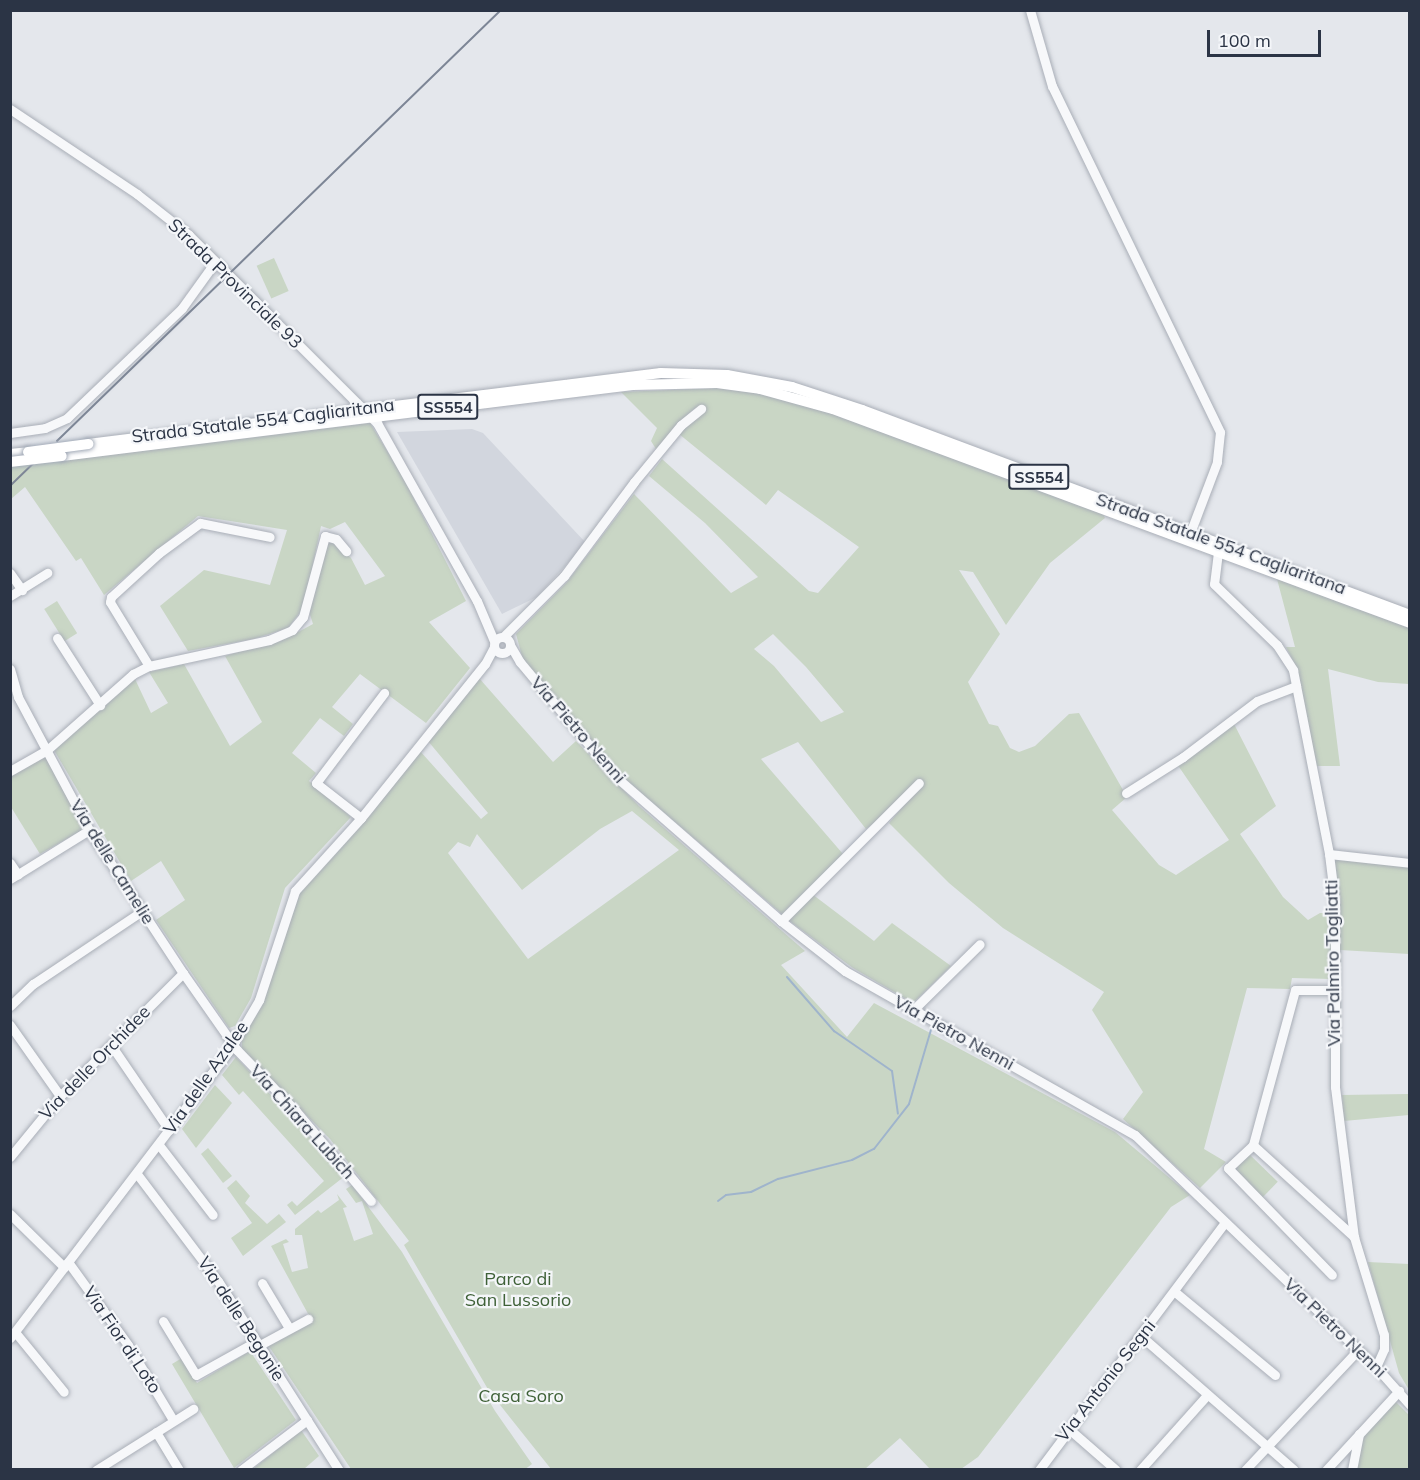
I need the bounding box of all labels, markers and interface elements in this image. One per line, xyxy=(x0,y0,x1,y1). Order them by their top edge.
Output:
scale bar xyxy=(1210,18,1324,56)
text: 100 m xyxy=(1218,29,1271,52)
street label: Strada Provinciale 93 xyxy=(164,214,306,354)
street label: Strada Statale 554 Cagliaritana xyxy=(130,394,396,448)
road number: SS554 xyxy=(416,394,480,420)
road number: SS554 xyxy=(1008,464,1070,490)
street label: Strada Statale 554 Cagliaritana xyxy=(1093,489,1349,599)
street label: Via Pietro Nenni xyxy=(526,672,630,788)
street label: Via delle Camelie xyxy=(65,796,159,928)
street label: Via Palmiro Togliatti xyxy=(1321,879,1345,1047)
street label: Via Pietro Nenni xyxy=(890,991,1018,1075)
street label: Via delle Orchidee xyxy=(35,1001,155,1125)
street label: Via delle Azalee xyxy=(159,1017,253,1139)
street label: Via Chiara Lubich xyxy=(245,1060,359,1184)
street label: Via delle Begonie xyxy=(193,1253,289,1385)
park label: Parco di San Lussorio xyxy=(465,1269,571,1312)
street label: Via Pietro Nenni xyxy=(1279,1274,1391,1382)
street label: Via Fior di Loto xyxy=(78,1282,166,1398)
street label: Via Antonio Segni xyxy=(1052,1316,1160,1446)
park label: Casa Soro xyxy=(478,1385,564,1407)

